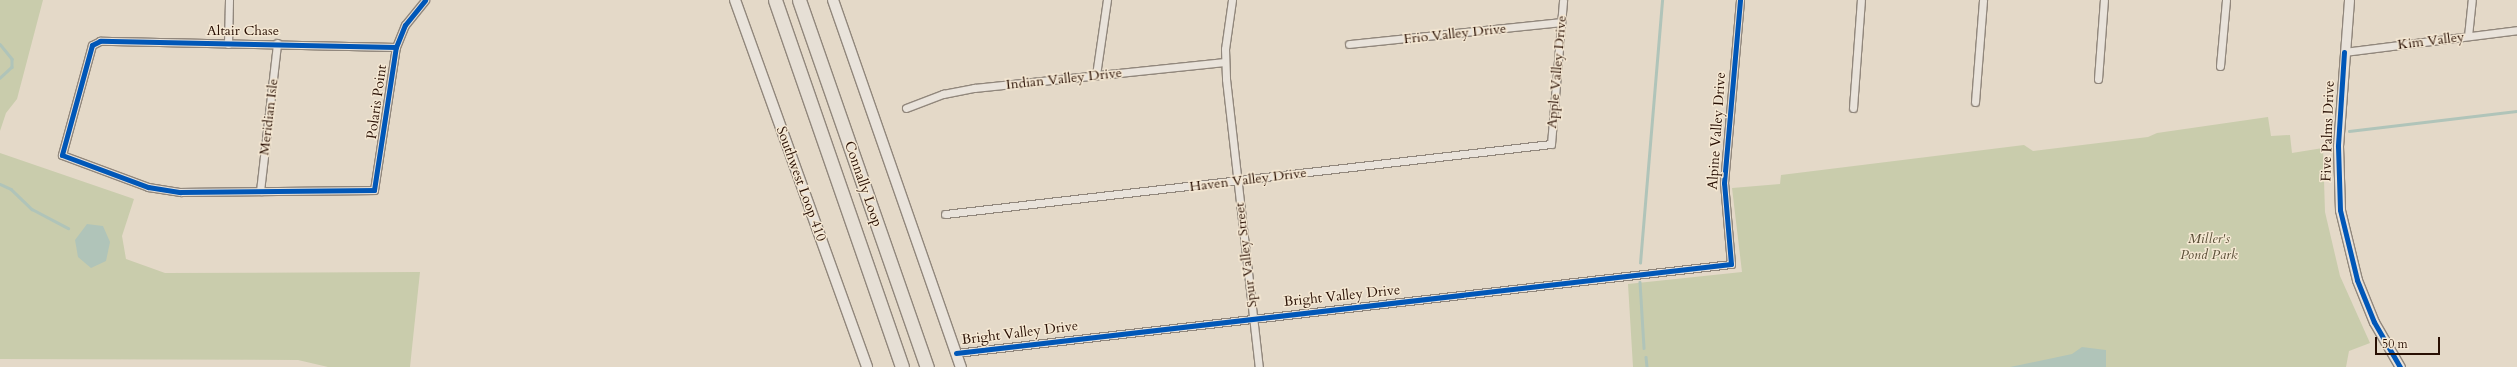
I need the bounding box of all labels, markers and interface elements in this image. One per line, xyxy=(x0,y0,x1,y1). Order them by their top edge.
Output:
street label: Apple Valley Drive xyxy=(1544,15,1570,129)
street label: Frio Valley Drive xyxy=(1403,20,1507,48)
street label: Altair Chase xyxy=(207,23,279,39)
street label: Kim Valley xyxy=(2397,29,2465,53)
street label: Polaris Point xyxy=(363,64,391,140)
street label: Indian Valley Drive xyxy=(1005,65,1123,93)
street label: Alpine Valley Drive xyxy=(1705,72,1729,190)
street label: Meridian Isle xyxy=(256,78,282,156)
street label: Five Palms Drive xyxy=(2318,80,2338,182)
street label: Southwest Loop 410 xyxy=(772,124,830,244)
street label: Connally Loop xyxy=(840,139,886,229)
street label: Haven Valley Drive xyxy=(1189,164,1307,196)
street label: Spur Valley Street xyxy=(1231,202,1261,308)
park label: Miller's Pond Park xyxy=(2180,231,2238,264)
street label: Bright Valley Drive xyxy=(1283,282,1401,310)
street label: Bright Valley Drive xyxy=(961,318,1079,348)
scale bar xyxy=(2377,329,2442,355)
text: 50 m xyxy=(2382,336,2408,352)

